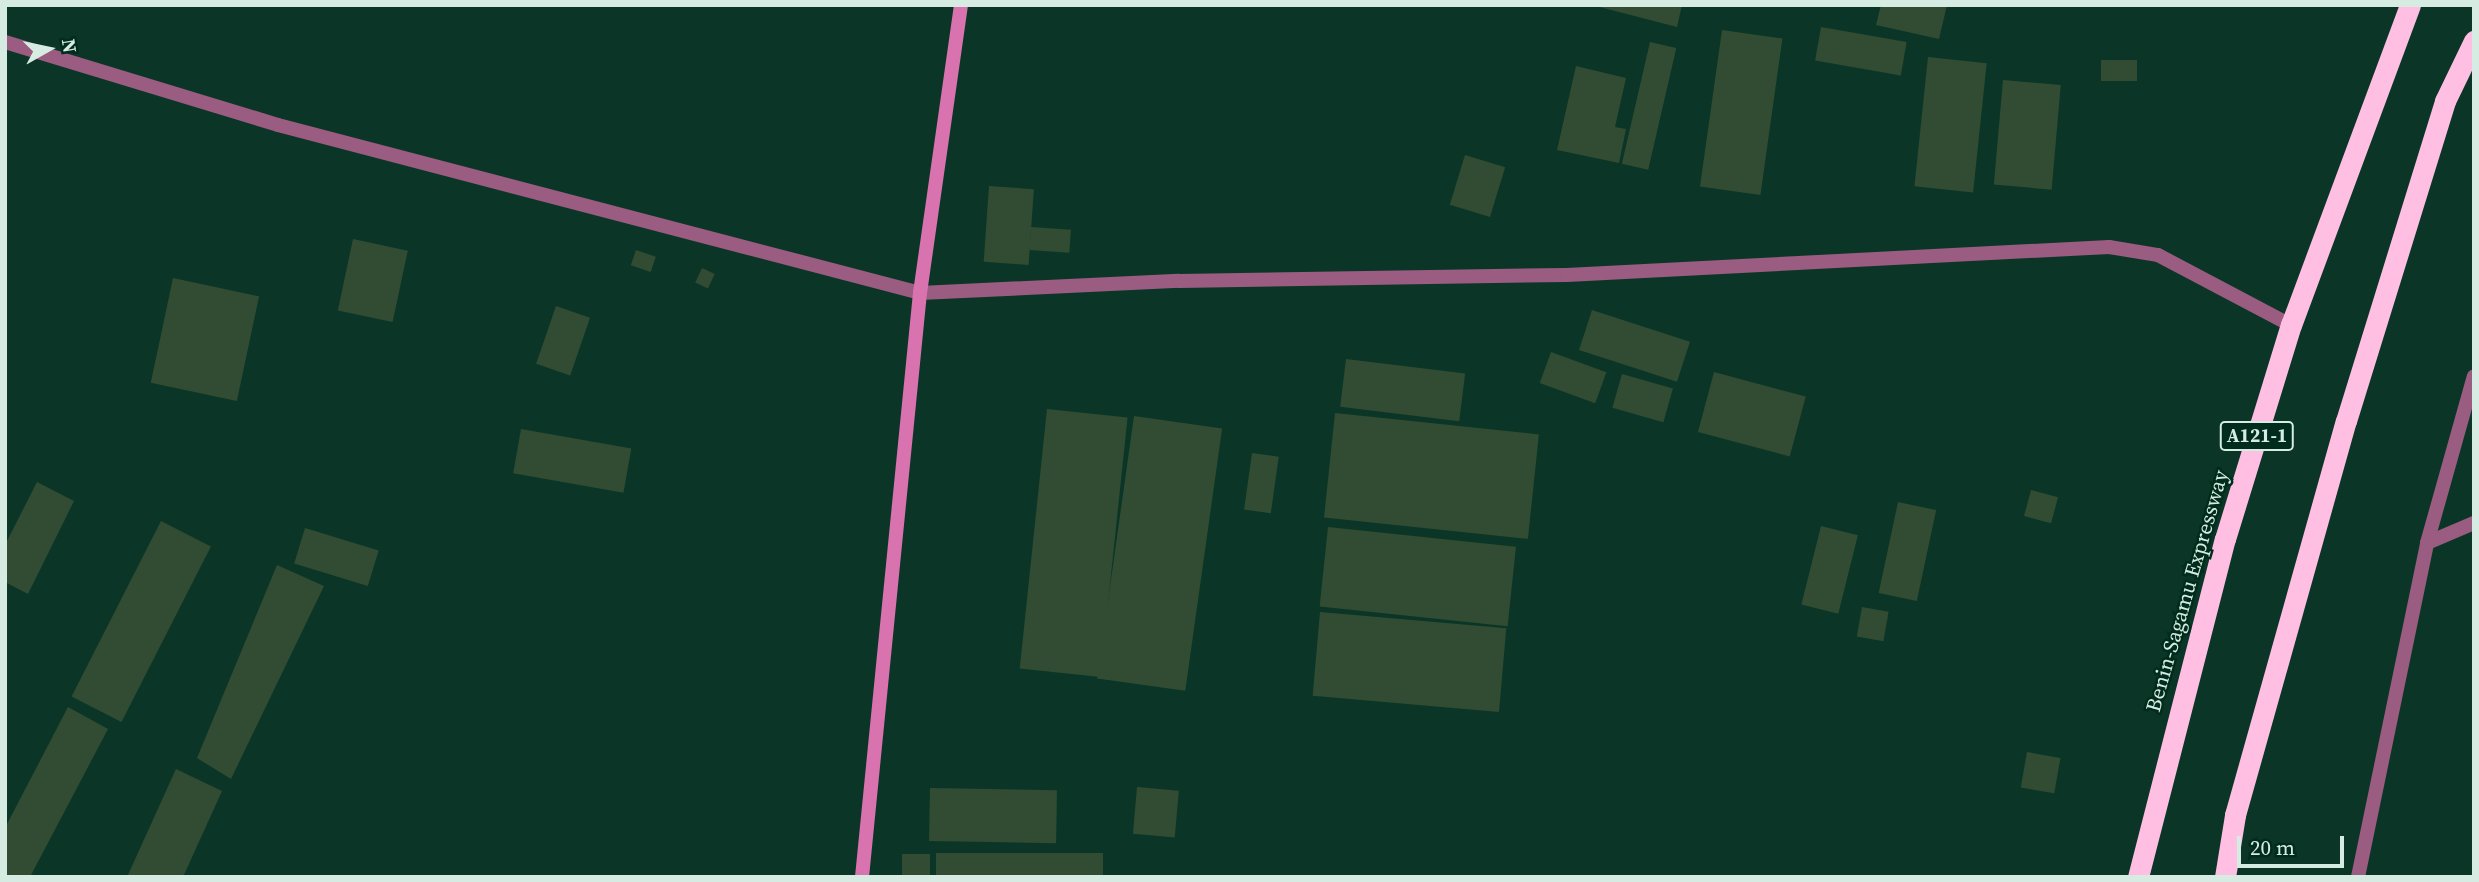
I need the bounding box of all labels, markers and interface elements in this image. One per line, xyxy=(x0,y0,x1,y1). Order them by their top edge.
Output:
north arrow xyxy=(14,14,84,84)
text: N xyxy=(56,37,84,55)
road number: A121-1 xyxy=(2218,420,2296,452)
street label: Benin-Sagamu Expressway xyxy=(2140,467,2234,715)
scale bar xyxy=(2241,822,2348,866)
text: 20 m xyxy=(2250,833,2295,862)

